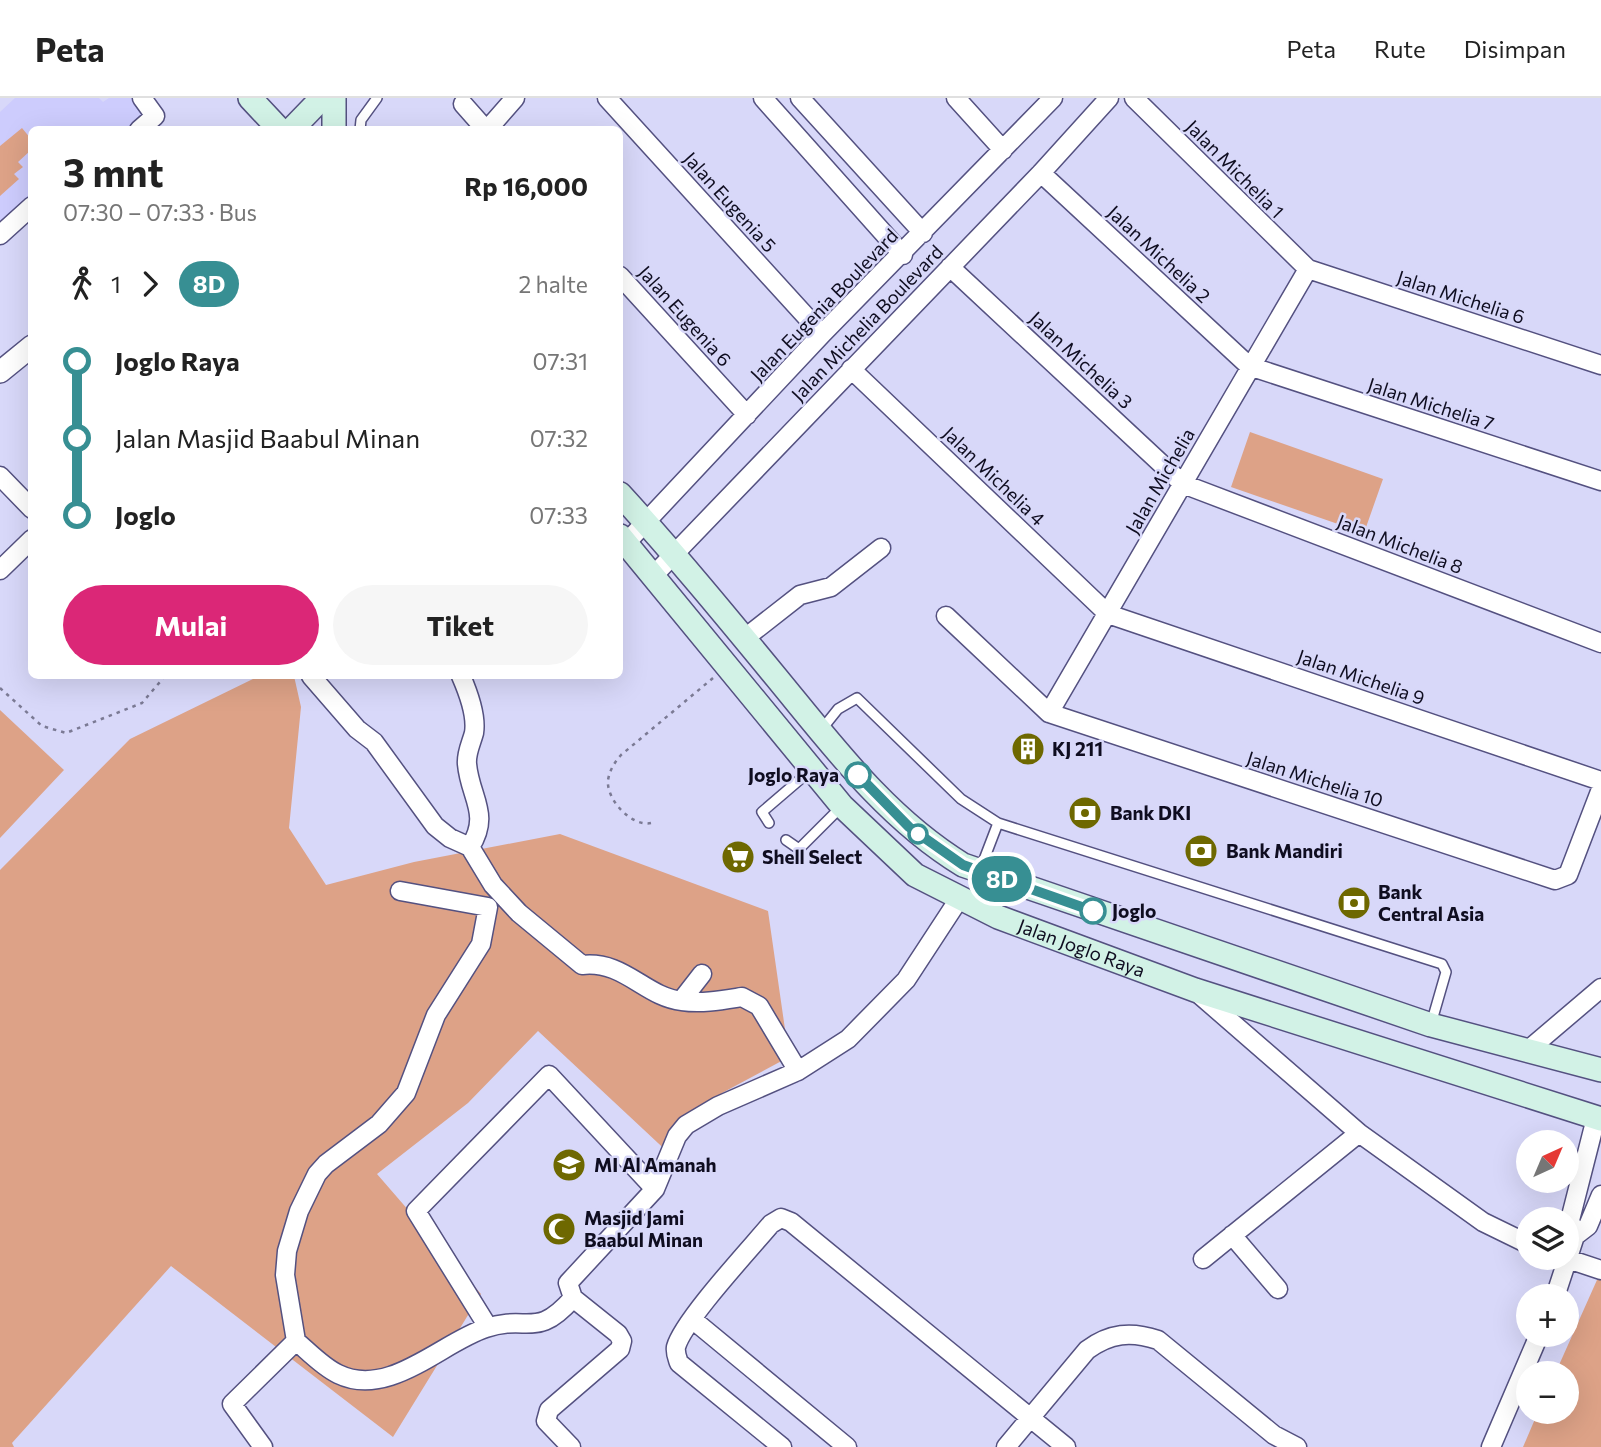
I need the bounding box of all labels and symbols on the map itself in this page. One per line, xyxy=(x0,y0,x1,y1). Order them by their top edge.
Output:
street label: Jalan Michelia 1 xyxy=(1181,115,1289,223)
street label: Jalan Eugenia 5 xyxy=(679,147,781,257)
street label: Jalan Michelia 2 xyxy=(1103,200,1215,307)
street label: Jalan Eugenia Boulevard xyxy=(745,224,902,386)
street label: Jalan Michelia Boulevard xyxy=(786,240,947,405)
street label: Jalan Eugenia 6 xyxy=(634,261,737,371)
street label: Jalan Michelia 6 xyxy=(1394,265,1528,328)
street label: Jalan Michelia 3 xyxy=(1025,306,1138,413)
street label: Jalan Michelia 7 xyxy=(1365,372,1497,435)
street label: Jalan Michelia 4 xyxy=(939,421,1050,530)
street label: Jalan Michelia xyxy=(1120,424,1199,538)
street label: Jalan Michelia 8 xyxy=(1334,509,1466,578)
street label: Jalan Michelia 9 xyxy=(1295,644,1428,709)
building icon: KJ 211 xyxy=(1009,730,1047,768)
place label: KJ 211 xyxy=(1052,737,1103,760)
street label: Jalan Michelia 10 xyxy=(1244,746,1386,811)
marker: Joglo Raya xyxy=(845,762,871,788)
place label: Joglo Raya xyxy=(748,763,839,786)
bank icon: Bank DKI xyxy=(1066,794,1104,832)
place label: Bank DKI xyxy=(1110,801,1191,824)
unlabelled marker xyxy=(908,824,928,844)
bank icon: Bank Mandiri xyxy=(1182,832,1220,870)
supermarket icon: Shell Select xyxy=(719,838,757,876)
place label: Bank Mandiri xyxy=(1226,839,1343,862)
place label: Shell Select xyxy=(762,845,862,868)
line badge: 8D xyxy=(970,856,1034,902)
place label: Bank Central Asia xyxy=(1378,880,1484,925)
bank icon: Bank Central Asia xyxy=(1335,884,1373,922)
marker: Joglo xyxy=(1080,898,1106,924)
place label: Joglo xyxy=(1112,899,1156,922)
street label: Jalan Joglo Raya xyxy=(1015,913,1148,981)
north arrow xyxy=(1516,1130,1578,1194)
school or university icon: MI Al Amanah xyxy=(550,1146,588,1184)
place label: MI Al Amanah xyxy=(594,1153,717,1176)
place label: Masjid Jami Baabul Minan xyxy=(584,1206,703,1251)
mosque icon: Masjid Jami Baabul Minan xyxy=(540,1210,578,1248)

